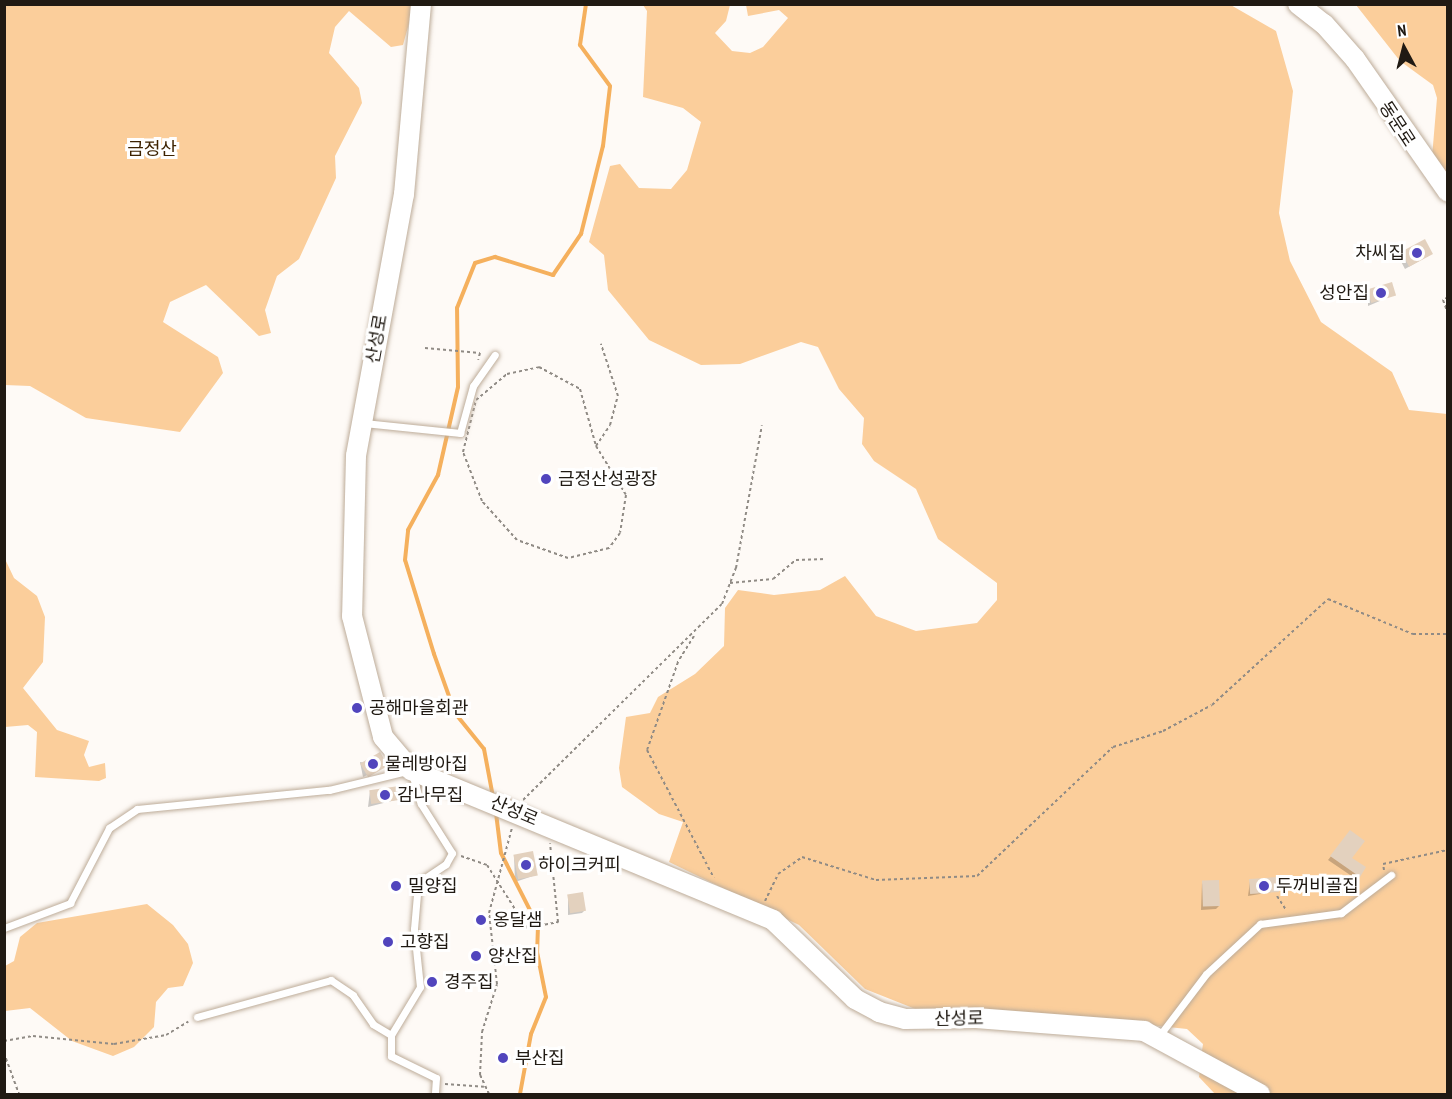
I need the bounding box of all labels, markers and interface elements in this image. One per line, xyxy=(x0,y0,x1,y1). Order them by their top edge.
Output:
north arrow xyxy=(1374,18,1434,78)
text: N xyxy=(1396,20,1407,41)
street label: 동문로 xyxy=(1374,97,1420,151)
park label: 금정산 xyxy=(127,138,177,160)
place label: 차씨집 xyxy=(1355,242,1405,264)
marker: 차씨집 xyxy=(1410,246,1424,260)
place label: 성안집 xyxy=(1319,282,1369,304)
marker: 성안집 xyxy=(1374,286,1388,300)
street label: 산성로 xyxy=(362,313,392,365)
place label: 금정산성광장 xyxy=(558,468,657,490)
marker: 금정산성광장 xyxy=(539,472,553,486)
place label: 공해마을회관 xyxy=(369,697,468,719)
marker: 공해마을회관 xyxy=(350,701,364,715)
place label: 물레방아집 xyxy=(385,753,468,775)
marker: 물레방아집 xyxy=(366,757,380,771)
place label: 감나무집 xyxy=(397,784,463,806)
marker: 감나무집 xyxy=(378,788,392,802)
street label: 산성로 xyxy=(487,791,541,831)
place label: 하이크커피 xyxy=(538,854,621,876)
marker: 하이크커피 xyxy=(519,858,533,872)
place label: 밀양집 xyxy=(408,875,458,897)
place label: 두꺼비골집 xyxy=(1276,875,1359,897)
marker: 밀양집 xyxy=(389,879,403,893)
marker: 두꺼비골집 xyxy=(1257,879,1271,893)
place label: 옹달샘 xyxy=(493,909,543,931)
marker: 옹달샘 xyxy=(474,913,488,927)
place label: 고향집 xyxy=(400,931,450,953)
marker: 고향집 xyxy=(381,935,395,949)
place label: 양산집 xyxy=(488,945,538,967)
marker: 양산집 xyxy=(469,949,483,963)
place label: 경주집 xyxy=(444,971,494,993)
marker: 경주집 xyxy=(425,975,439,989)
street label: 산성로 xyxy=(934,1008,984,1030)
place label: 부산집 xyxy=(515,1047,565,1069)
marker: 부산집 xyxy=(496,1051,510,1065)

